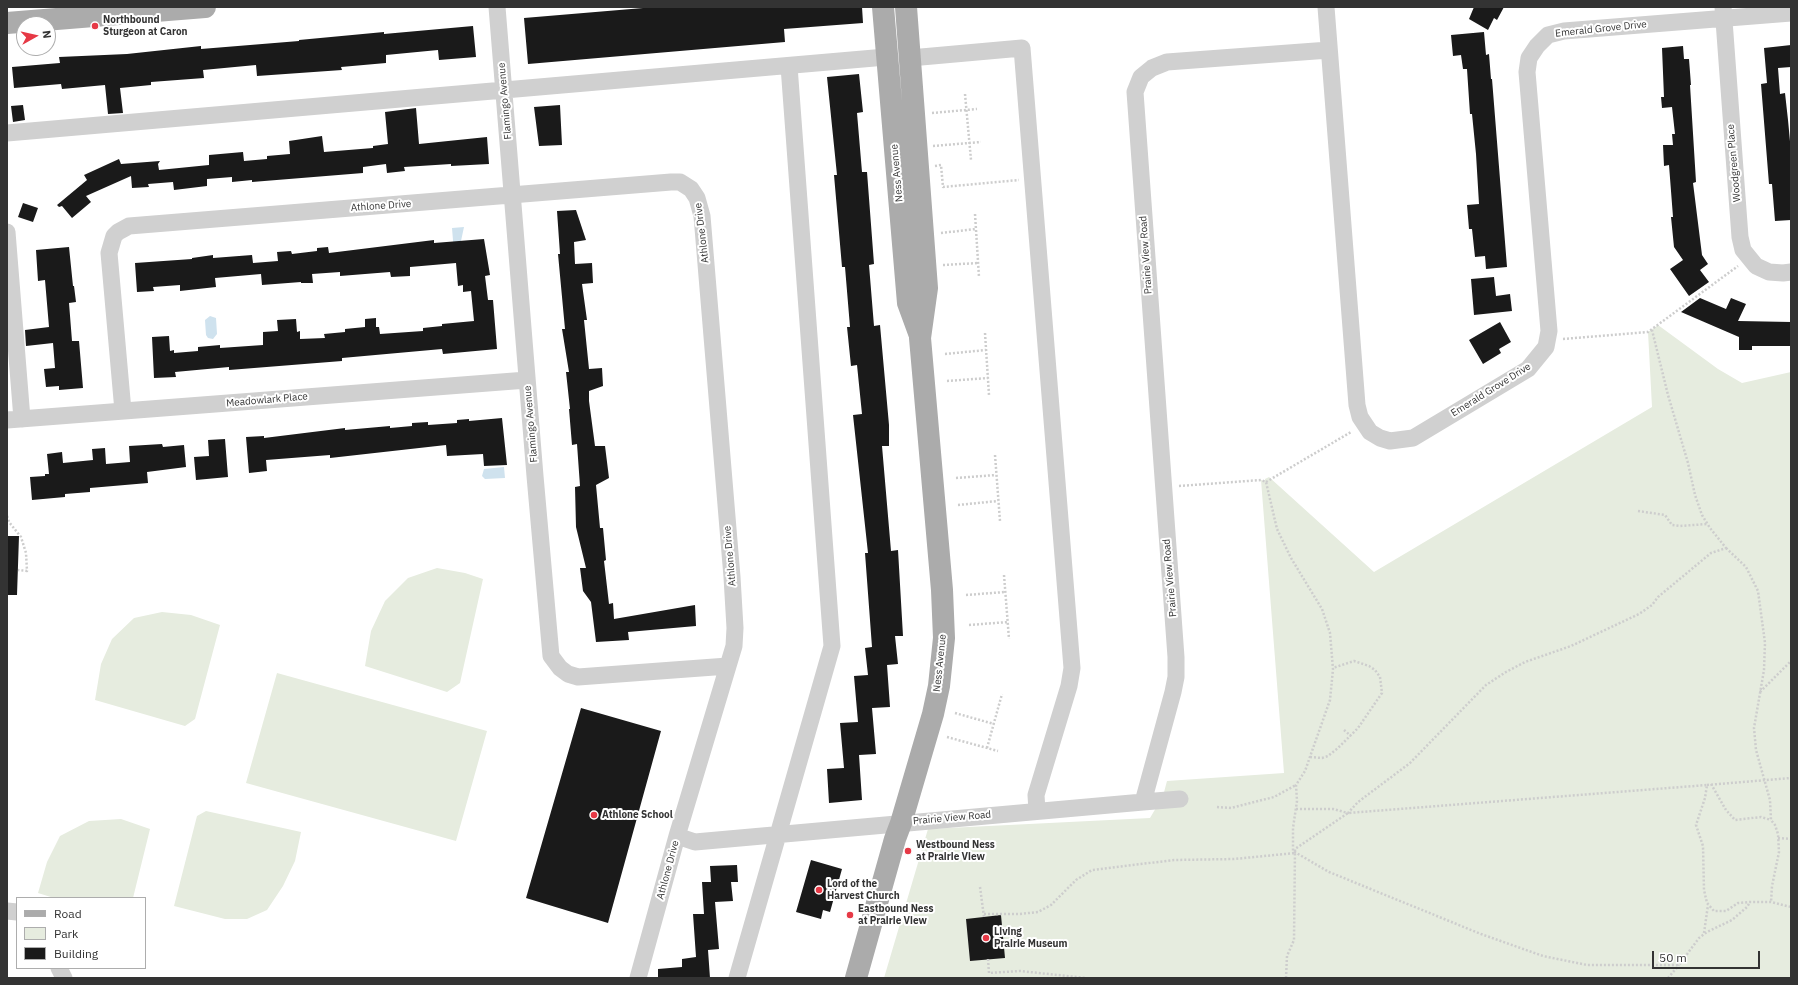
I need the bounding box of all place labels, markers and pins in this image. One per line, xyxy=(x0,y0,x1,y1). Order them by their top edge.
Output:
place label: Northbound Sturgeon at Caron xyxy=(103,14,188,38)
marker: Northbound Sturgeon at Caron xyxy=(90,21,100,31)
place label: Athlone School xyxy=(602,809,673,821)
marker: Athlone School xyxy=(589,810,599,820)
place label: Westbound Ness at Prairie View xyxy=(916,839,995,862)
marker: Westbound Ness at Prairie View xyxy=(903,846,913,856)
place label: Lord of the Harvest Church xyxy=(827,878,900,902)
marker: Lord of the Harvest Church xyxy=(814,885,824,895)
place label: Eastbound Ness at Prairie View xyxy=(858,903,933,926)
marker: Eastbound Ness at Prairie View xyxy=(845,910,855,920)
place label: Living Prairie Museum xyxy=(994,926,1067,950)
marker: Living Prairie Museum xyxy=(981,933,991,943)

